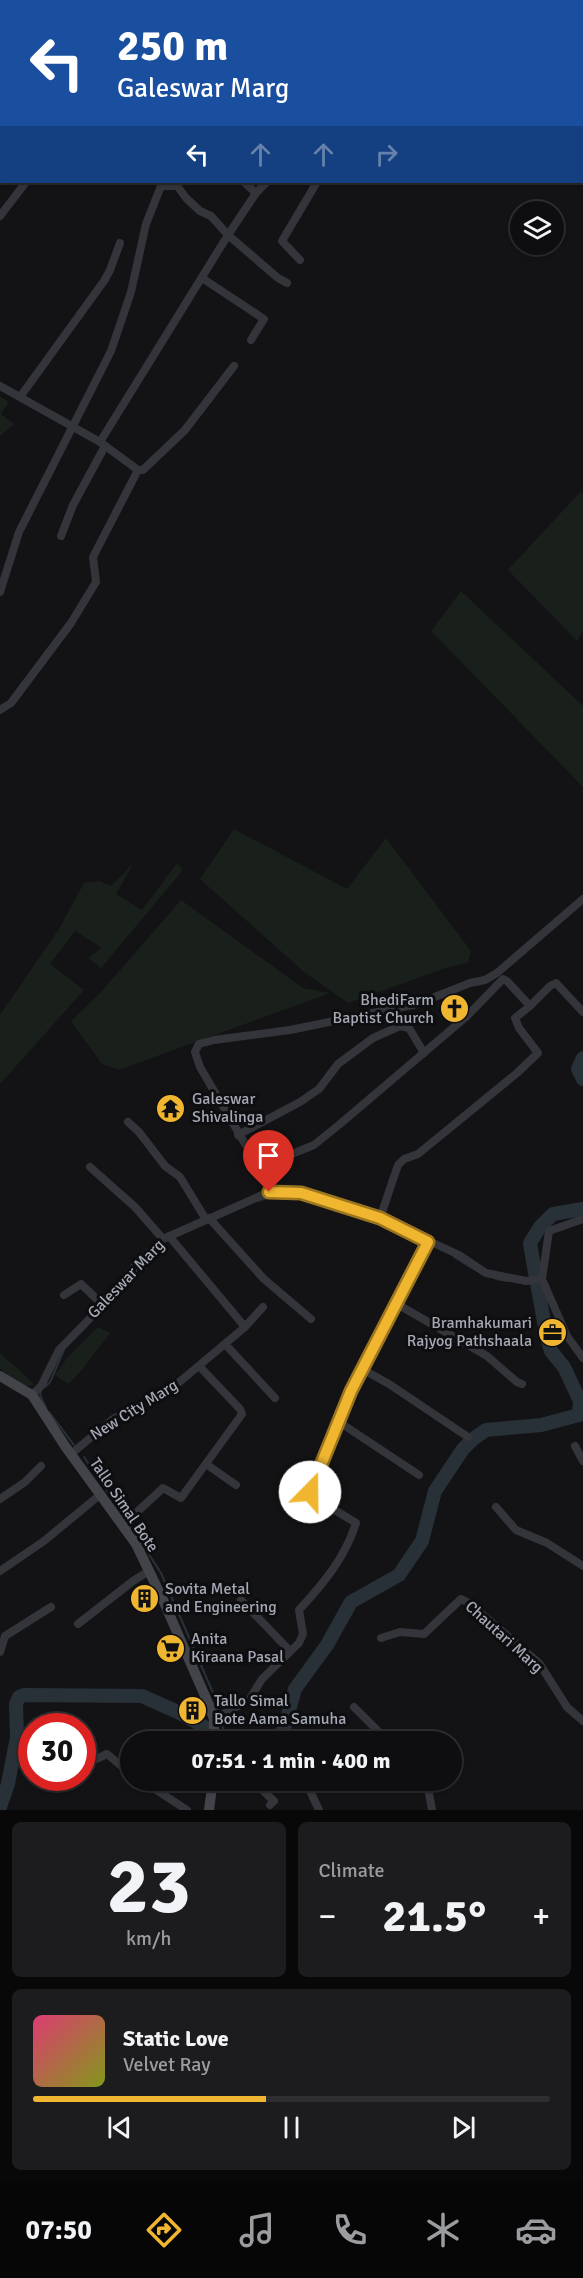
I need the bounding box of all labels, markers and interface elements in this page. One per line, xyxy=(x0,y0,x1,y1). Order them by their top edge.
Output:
text: 250 m xyxy=(117,21,228,72)
icon: left xyxy=(18,24,96,102)
text: Galeswar Marg xyxy=(117,72,289,105)
icon: left xyxy=(181,138,214,171)
icon: ahead xyxy=(244,138,277,171)
icon: ahead xyxy=(307,138,340,171)
icon: right xyxy=(370,138,403,171)
map controls xyxy=(510,201,564,255)
button: layers xyxy=(510,201,564,255)
place label: BhediFarm Baptist Church xyxy=(333,990,434,1028)
church icon: BhediFarm Baptist Church xyxy=(439,993,471,1025)
place label: Galeswar Shivalinga xyxy=(192,1089,263,1127)
temple icon: Galeswar Shivalinga xyxy=(155,1092,187,1124)
pin xyxy=(243,1130,294,1192)
icon: arrive xyxy=(252,1139,285,1172)
street label: Galeswar Marg xyxy=(83,1235,169,1323)
place label: Bramhakumari Rajyog Pathshaala xyxy=(407,1313,532,1351)
office icon: Bramhakumari Rajyog Pathshaala xyxy=(537,1316,569,1348)
street label: New City Marg xyxy=(86,1375,182,1445)
street label: Tallo Simal Bote xyxy=(85,1454,163,1556)
position arrow xyxy=(278,1460,342,1524)
place label: Sovita Metal and Engineering xyxy=(165,1579,277,1617)
building icon: Sovita Metal and Engineering xyxy=(128,1582,160,1614)
street label: Chautari Marg xyxy=(461,1597,547,1677)
place label: Anita Kiraana Pasal xyxy=(191,1629,284,1667)
supermarket icon: Anita Kiraana Pasal xyxy=(154,1632,186,1664)
place label: Tallo Simal Bote Aama Samuha xyxy=(214,1691,346,1729)
building icon: Tallo Simal Bote Aama Samuha xyxy=(177,1694,209,1726)
speed limit sign: 30 xyxy=(18,1713,96,1791)
text: 07:51 · 1 min · 400 m xyxy=(191,1747,391,1774)
text: 23 xyxy=(107,1839,191,1935)
text: Climate xyxy=(319,1858,384,1883)
text: 21.5° xyxy=(382,1889,486,1944)
text: − xyxy=(319,1896,336,1937)
text: + xyxy=(532,1896,550,1937)
text: km/h xyxy=(126,1926,171,1951)
text: Static Love xyxy=(123,2025,229,2052)
text: Velvet Ray xyxy=(123,2052,211,2077)
icon: previous xyxy=(103,2111,136,2144)
icon: pause xyxy=(275,2111,308,2144)
icon: next xyxy=(447,2111,480,2144)
icon: directions xyxy=(143,2209,185,2251)
icon: music xyxy=(236,2209,278,2251)
icon: phone xyxy=(329,2209,371,2251)
icon: climate xyxy=(422,2209,464,2251)
icon: car xyxy=(515,2209,557,2251)
text: 07:50 xyxy=(26,2214,92,2247)

